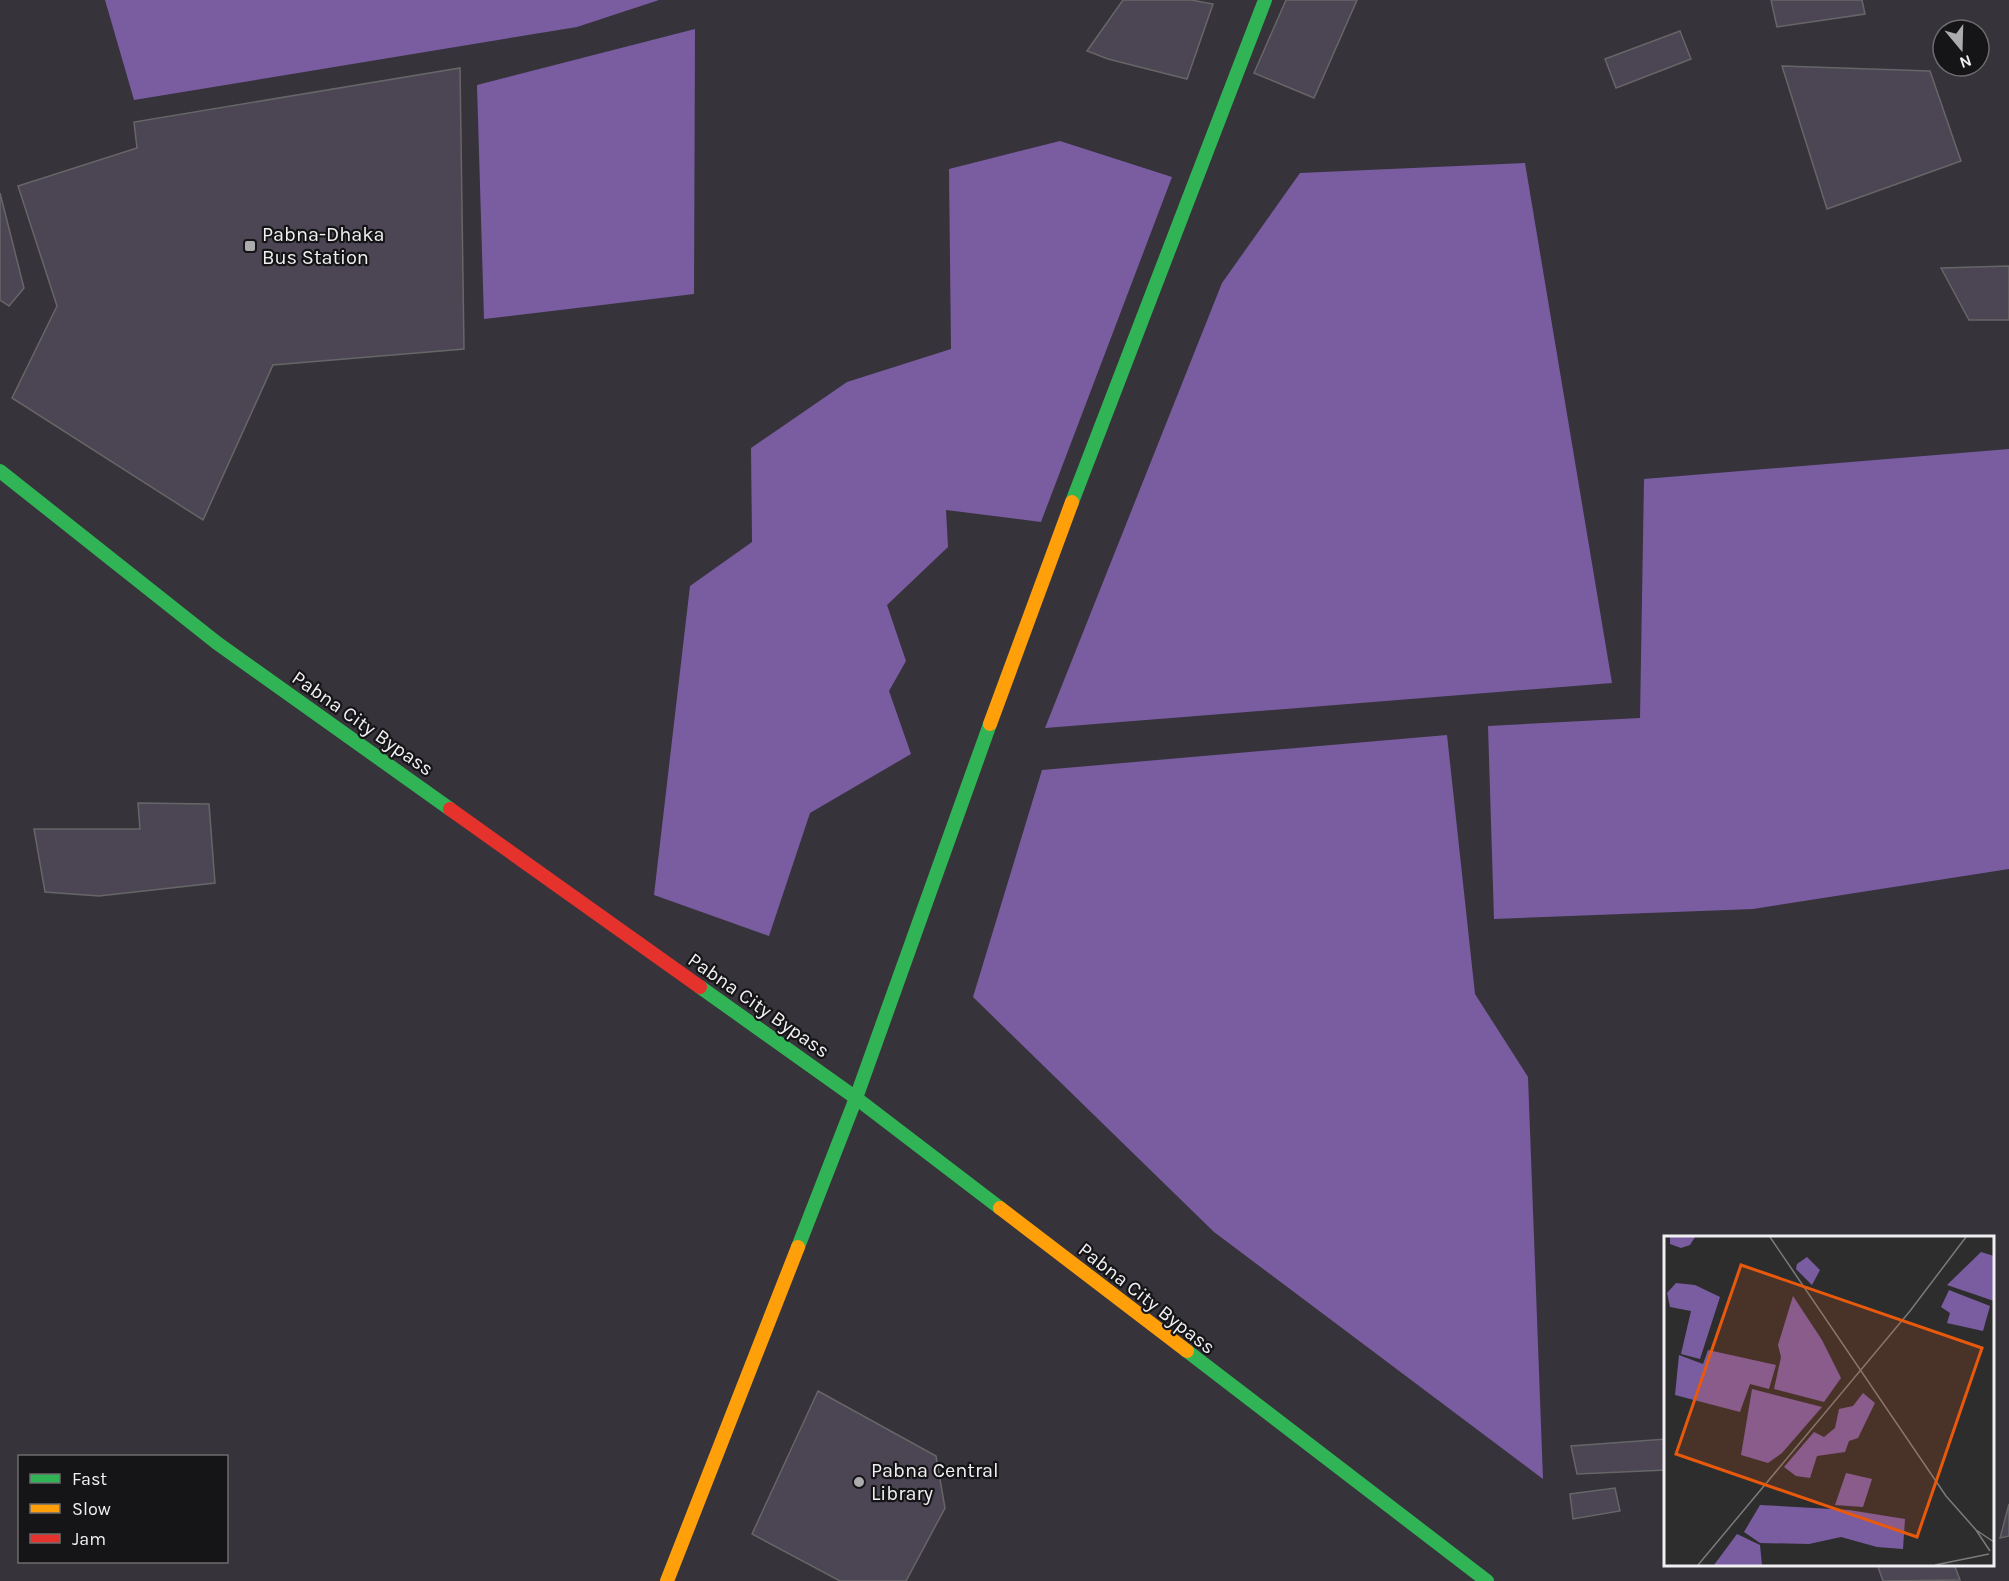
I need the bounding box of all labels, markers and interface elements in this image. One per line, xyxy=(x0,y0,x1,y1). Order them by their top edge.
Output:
north arrow xyxy=(1931,18,1991,78)
text: N xyxy=(1957,51,1974,73)
place label: Pabna-Dhaka Bus Station xyxy=(262,223,385,269)
marker: Pabna-Dhaka Bus Station xyxy=(243,239,257,253)
street label: Pabna City Bypass xyxy=(288,666,438,781)
street label: Pabna City Bypass xyxy=(684,948,834,1063)
inset map xyxy=(1664,1236,1994,1566)
street label: Pabna City Bypass xyxy=(1074,1238,1220,1359)
legend xyxy=(18,1455,228,1563)
place label: Pabna Central Library xyxy=(871,1459,999,1505)
text: Fast xyxy=(72,1468,107,1490)
marker: Pabna Central Library xyxy=(852,1475,866,1489)
text: Slow xyxy=(72,1498,111,1520)
text: Jam xyxy=(72,1528,106,1550)

